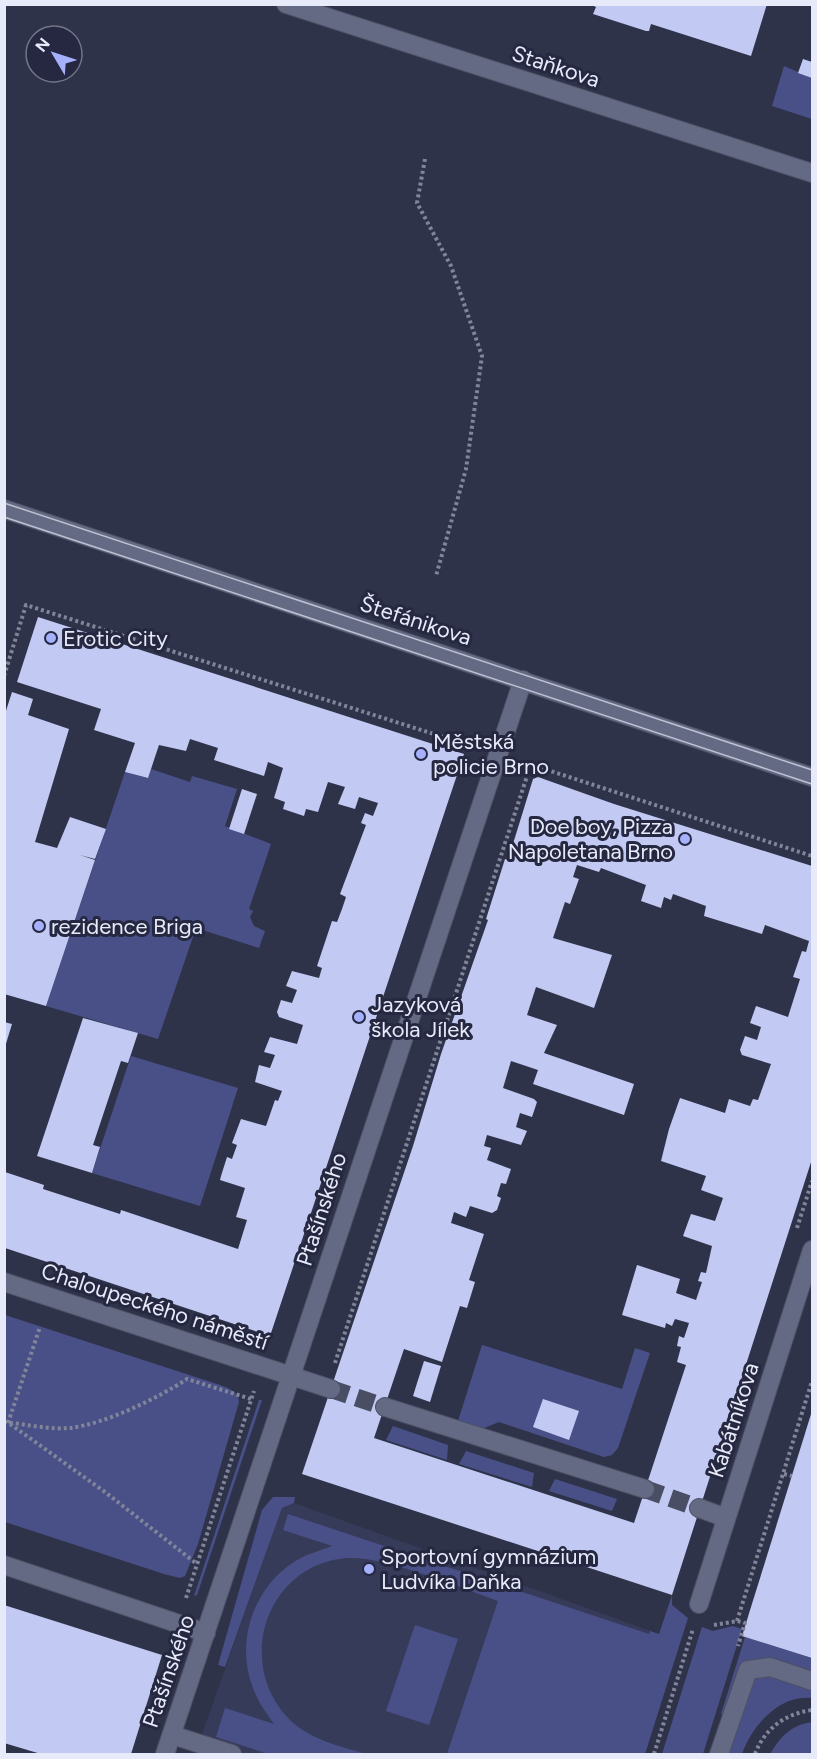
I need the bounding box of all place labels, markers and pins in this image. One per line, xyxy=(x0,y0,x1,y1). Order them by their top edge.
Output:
place label: Erotic City xyxy=(63,625,168,652)
marker: Erotic City xyxy=(44,631,58,645)
place label: Městská policie Brno xyxy=(433,728,549,780)
marker: Městská policie Brno xyxy=(414,747,428,761)
place label: Doe boy, Pizza Napoletana Brno xyxy=(508,813,673,865)
marker: Doe boy, Pizza Napoletana Brno xyxy=(678,832,692,846)
place label: rezidence Briga xyxy=(51,913,203,940)
marker: rezidence Briga xyxy=(32,919,46,933)
place label: Jazyková škola Jílek xyxy=(371,991,470,1043)
marker: Jazyková škola Jílek xyxy=(352,1010,366,1024)
place label: Sportovní gymnázium Ludvíka Daňka xyxy=(381,1543,596,1595)
marker: Sportovní gymnázium Ludvíka Daňka xyxy=(362,1562,376,1576)

